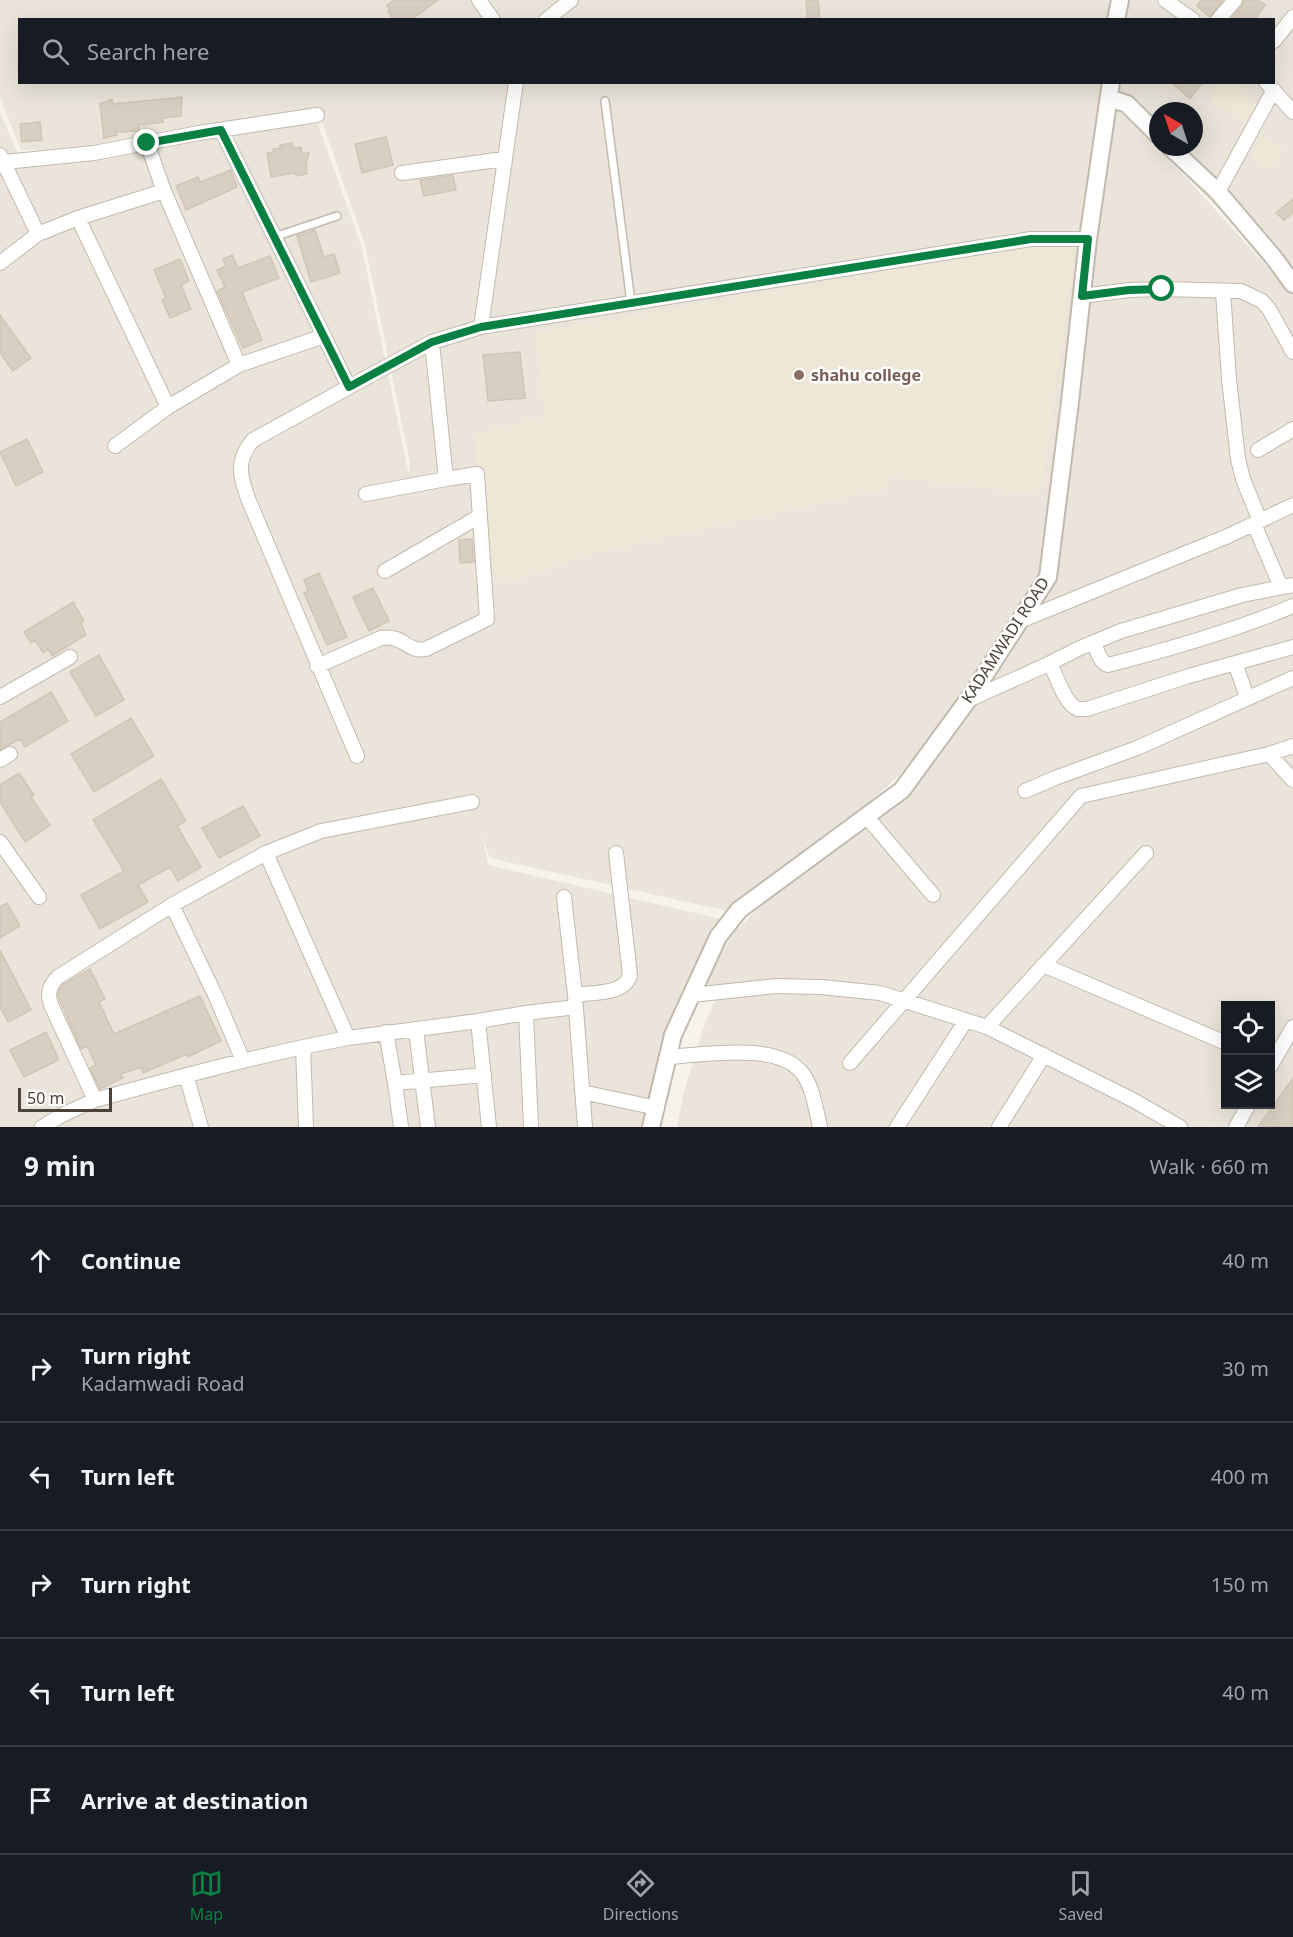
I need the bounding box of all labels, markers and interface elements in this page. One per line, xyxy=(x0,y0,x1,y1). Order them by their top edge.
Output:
search box xyxy=(18,18,1275,84)
icon: search xyxy=(39,35,72,68)
text: Search here xyxy=(87,36,209,66)
north arrow xyxy=(1149,102,1203,156)
route end xyxy=(133,129,159,155)
route start xyxy=(1148,275,1174,301)
place label: shahu college xyxy=(811,364,921,386)
marker: shahu college xyxy=(792,368,806,382)
street label: KADAMWADI ROAD xyxy=(956,573,1054,707)
map controls xyxy=(1221,1001,1275,1109)
button: locate xyxy=(1221,1001,1275,1055)
button: layers xyxy=(1221,1055,1275,1109)
scale bar xyxy=(18,1085,112,1112)
text: 50 m xyxy=(27,1087,64,1109)
text: 9 min xyxy=(24,1148,96,1184)
text: Walk · 660 m xyxy=(1150,1153,1269,1180)
icon: ahead xyxy=(24,1244,57,1277)
text: Continue xyxy=(81,1245,181,1275)
text: 40 m xyxy=(1222,1247,1269,1274)
text: Turn right xyxy=(81,1340,191,1370)
icon: right xyxy=(24,1352,57,1385)
text: 30 m xyxy=(1222,1355,1269,1382)
text: Kadamwadi Road xyxy=(81,1370,244,1397)
icon: left xyxy=(24,1460,57,1493)
text: Turn left xyxy=(81,1461,175,1491)
text: 400 m xyxy=(1211,1463,1269,1490)
icon: right xyxy=(24,1568,57,1601)
text: Turn right xyxy=(81,1569,191,1599)
text: 150 m xyxy=(1211,1571,1269,1598)
icon: left xyxy=(24,1676,57,1709)
text: Turn left xyxy=(81,1677,175,1707)
text: 40 m xyxy=(1222,1679,1269,1706)
icon: arrive xyxy=(24,1784,57,1817)
text: Arrive at destination xyxy=(81,1785,308,1815)
tab: Map xyxy=(190,1867,223,1925)
tab: Directions xyxy=(603,1867,679,1925)
tab: Saved xyxy=(1058,1867,1103,1925)

